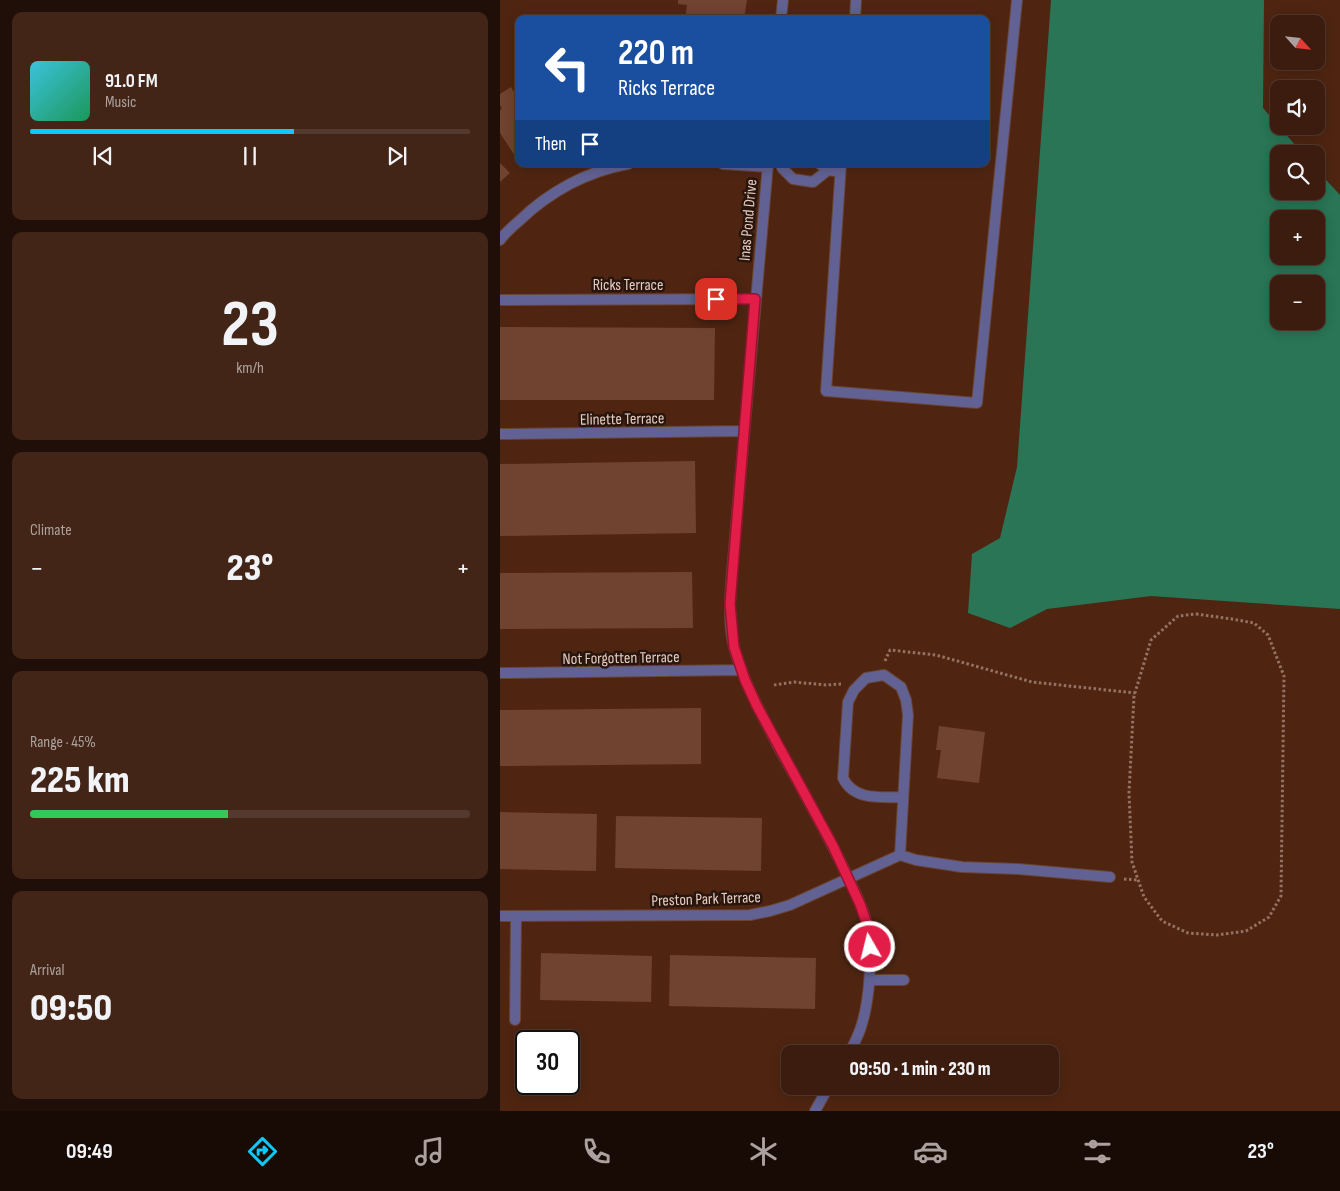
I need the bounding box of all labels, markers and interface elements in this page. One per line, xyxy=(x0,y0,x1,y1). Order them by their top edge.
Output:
north arrow xyxy=(1270,15,1325,70)
map controls xyxy=(1270,15,1325,330)
text: 220 m xyxy=(618,32,694,75)
icon: left xyxy=(535,35,600,100)
text: 91.0 FM xyxy=(105,70,158,93)
text: Ricks Terrace xyxy=(618,75,715,102)
button: sound xyxy=(1270,80,1325,135)
text: Music xyxy=(105,93,136,112)
icon: arrive xyxy=(576,130,604,158)
text: Then xyxy=(535,133,566,156)
icon: previous xyxy=(89,142,117,170)
icon: pause xyxy=(236,142,264,170)
icon: next xyxy=(383,142,411,170)
button: search xyxy=(1270,145,1325,200)
street label: Inas Pond Drive xyxy=(735,178,762,262)
button: + xyxy=(1270,210,1325,265)
button: − xyxy=(1270,275,1325,330)
street label: Ricks Terrace xyxy=(593,276,663,295)
pin xyxy=(695,278,737,320)
icon: arrive xyxy=(702,285,730,313)
text: 23 xyxy=(221,287,279,365)
text: km/h xyxy=(236,359,264,378)
street label: Elinette Terrace xyxy=(580,409,664,430)
text: Climate xyxy=(30,521,72,540)
text: 23° xyxy=(227,546,273,591)
text: − xyxy=(30,552,44,585)
text: + xyxy=(456,552,470,585)
street label: Not Forgotten Terrace xyxy=(562,648,680,669)
text: Range · 45% xyxy=(30,733,96,752)
text: 225 km xyxy=(30,758,130,803)
street label: Preston Park Terrace xyxy=(651,888,761,911)
position arrow xyxy=(843,920,895,972)
text: Arrival xyxy=(30,961,64,980)
text: 09:50 xyxy=(30,986,112,1031)
speed limit sign: 30 xyxy=(515,1030,580,1095)
text: 09:50 · 1 min · 230 m xyxy=(850,1058,990,1081)
icon: directions xyxy=(245,1134,280,1169)
icon: music xyxy=(412,1134,447,1169)
icon: phone xyxy=(579,1134,614,1169)
icon: climate xyxy=(746,1134,781,1169)
icon: car xyxy=(913,1134,948,1169)
icon: filters xyxy=(1080,1134,1115,1169)
text: 09:49 xyxy=(66,1138,113,1165)
text: 23° xyxy=(1247,1138,1274,1165)

